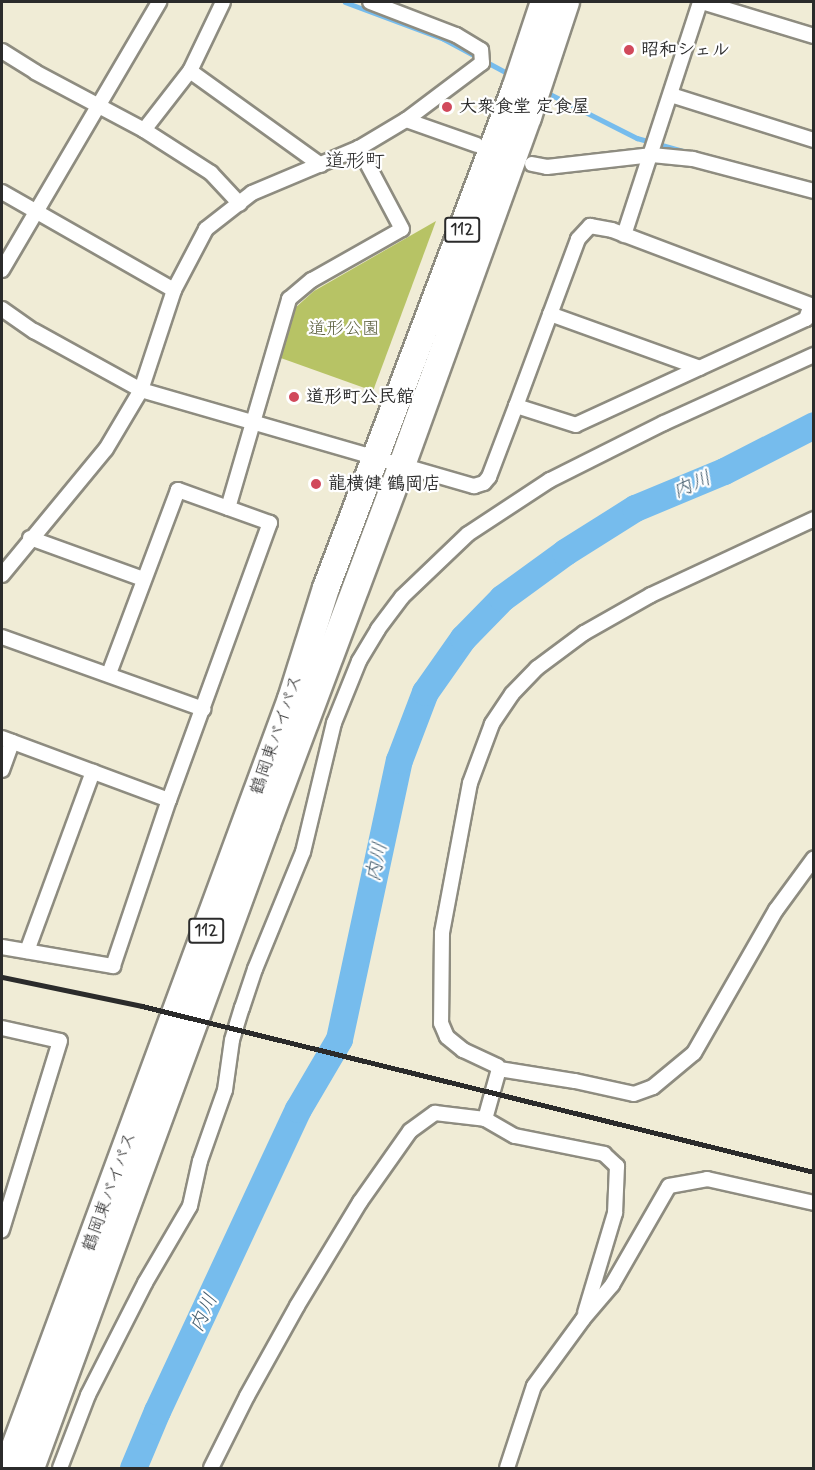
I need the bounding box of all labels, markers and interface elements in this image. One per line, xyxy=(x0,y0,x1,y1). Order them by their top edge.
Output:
place label: 昭和シェル xyxy=(641,39,731,61)
marker: 昭和シェル xyxy=(622,43,636,57)
place label: 大衆食堂 定食屋 xyxy=(459,96,590,118)
marker: 大衆食堂 定食屋 xyxy=(440,100,454,114)
district label: 道形町 xyxy=(325,149,385,173)
road number: 112 xyxy=(444,217,480,243)
park label: 道形公園 xyxy=(308,318,380,340)
place label: 道形町公民館 xyxy=(306,386,414,408)
marker: 道形町公民館 xyxy=(287,390,301,404)
water label: 内川 xyxy=(669,466,715,504)
place label: 龍横健 鶴岡店 xyxy=(328,473,441,495)
marker: 龍横健 鶴岡店 xyxy=(309,477,323,491)
street label: 鶴岡東バイパス xyxy=(246,672,308,798)
water label: 内川 xyxy=(361,840,393,884)
road number: 112 xyxy=(188,918,224,944)
street label: 鶴岡東バイパス xyxy=(78,1129,142,1255)
water label: 内川 xyxy=(185,1290,223,1336)

